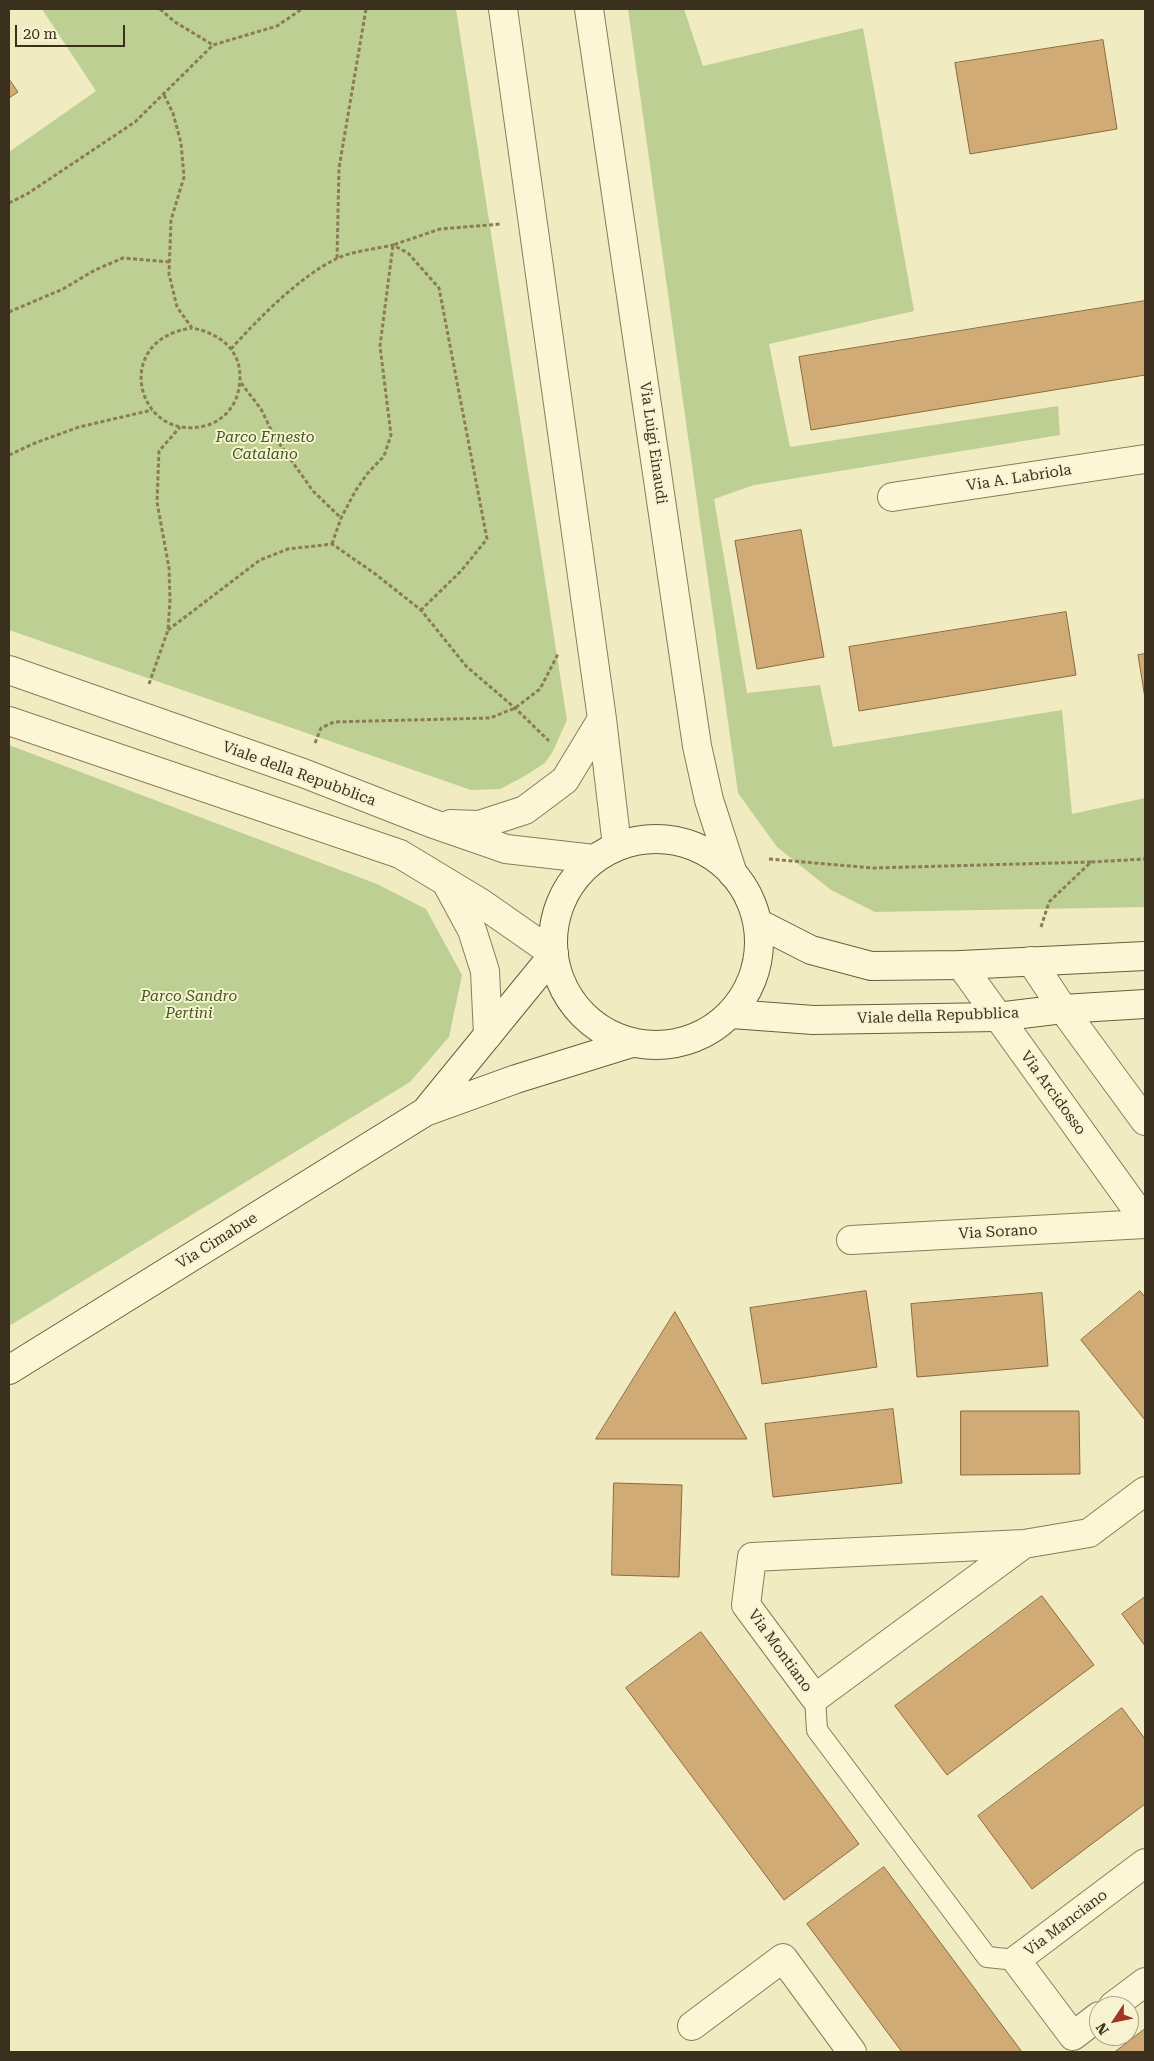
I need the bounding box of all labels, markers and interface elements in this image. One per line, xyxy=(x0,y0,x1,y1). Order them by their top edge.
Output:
scale bar xyxy=(18,15,128,47)
text: 20 m xyxy=(23,25,57,43)
street label: Via Luigi Einaudi xyxy=(635,381,671,505)
park label: Parco Ernesto Catalano xyxy=(215,429,315,464)
street label: Via A. Labriola xyxy=(965,461,1073,495)
street label: Viale della Repubblica xyxy=(220,738,378,810)
park label: Parco Sandro Pertini xyxy=(141,988,237,1023)
street label: Viale della Repubblica xyxy=(857,1004,1019,1028)
street label: Via Arcidosso xyxy=(1017,1048,1089,1138)
street label: Via Cimabue xyxy=(173,1209,261,1273)
street label: Via Sorano xyxy=(958,1221,1038,1243)
street label: Via Montiano xyxy=(744,1606,816,1696)
street label: Via Manciano xyxy=(1021,1886,1111,1960)
north arrow xyxy=(1089,1996,1139,2046)
text: N xyxy=(1093,2020,1112,2038)

